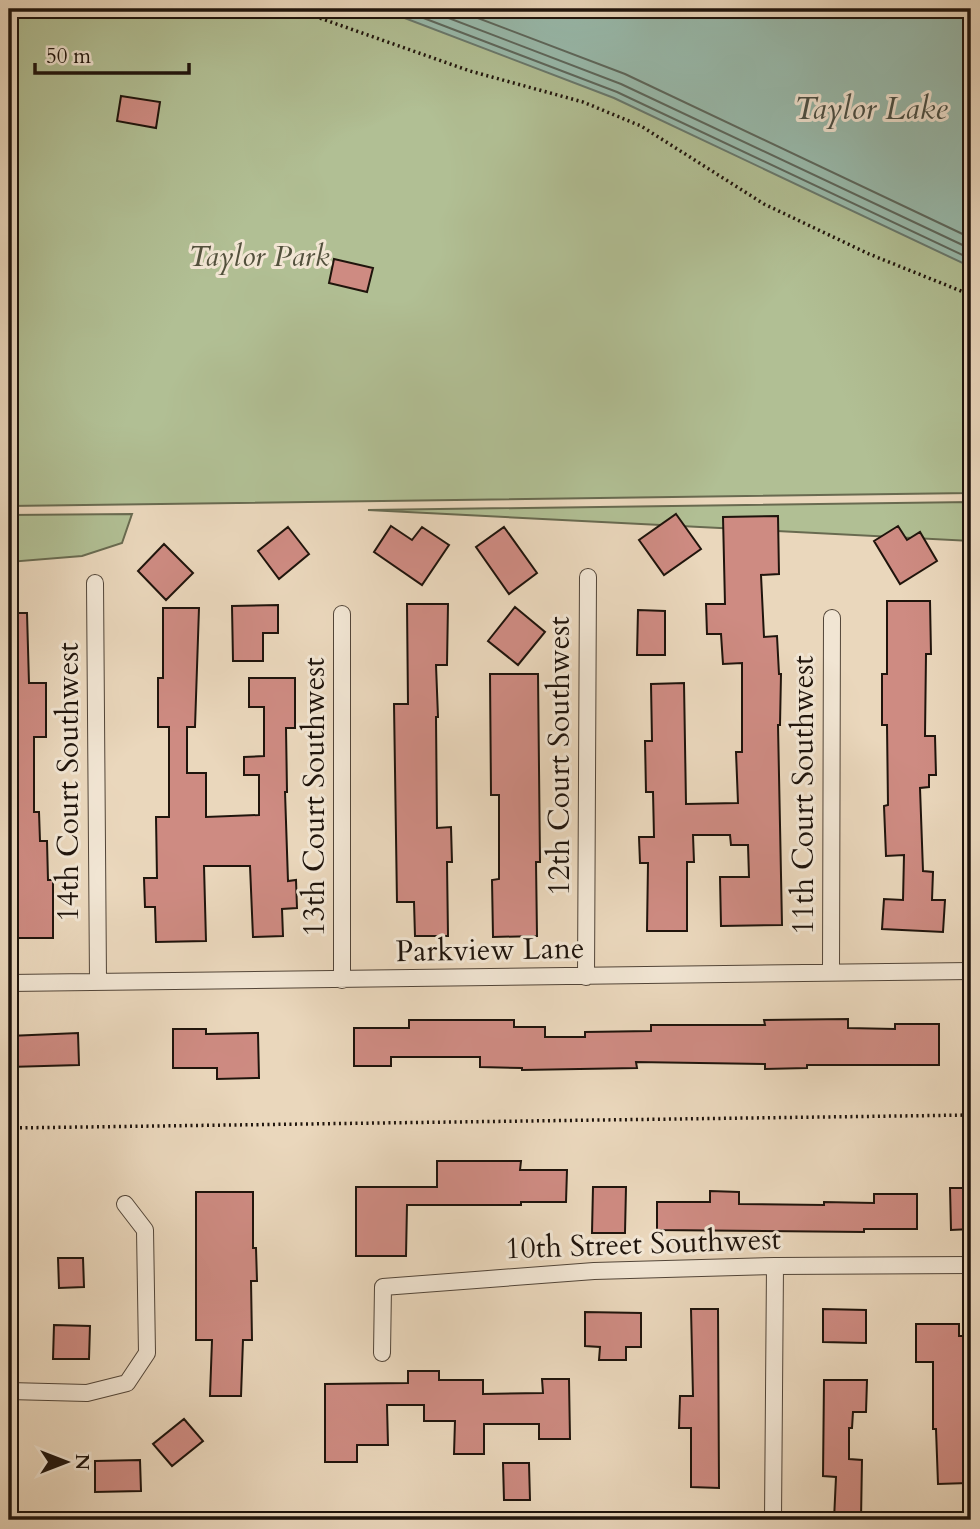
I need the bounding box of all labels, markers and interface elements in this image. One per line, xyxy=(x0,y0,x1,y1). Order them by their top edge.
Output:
scale bar xyxy=(35,32,189,76)
text: 50 m xyxy=(46,42,91,71)
water label: Taylor Lake xyxy=(794,87,948,131)
park label: Taylor Park xyxy=(189,236,330,277)
street label: 12th Court Southwest xyxy=(539,616,580,896)
street label: 14th Court Southwest xyxy=(48,642,89,922)
street label: 11th Court Southwest xyxy=(783,655,824,935)
street label: 13th Court Southwest xyxy=(294,657,335,937)
street label: Parkview Lane xyxy=(395,928,585,972)
street label: 10th Street Southwest xyxy=(504,1219,782,1269)
north arrow xyxy=(32,1428,102,1498)
text: N xyxy=(69,1454,95,1471)

